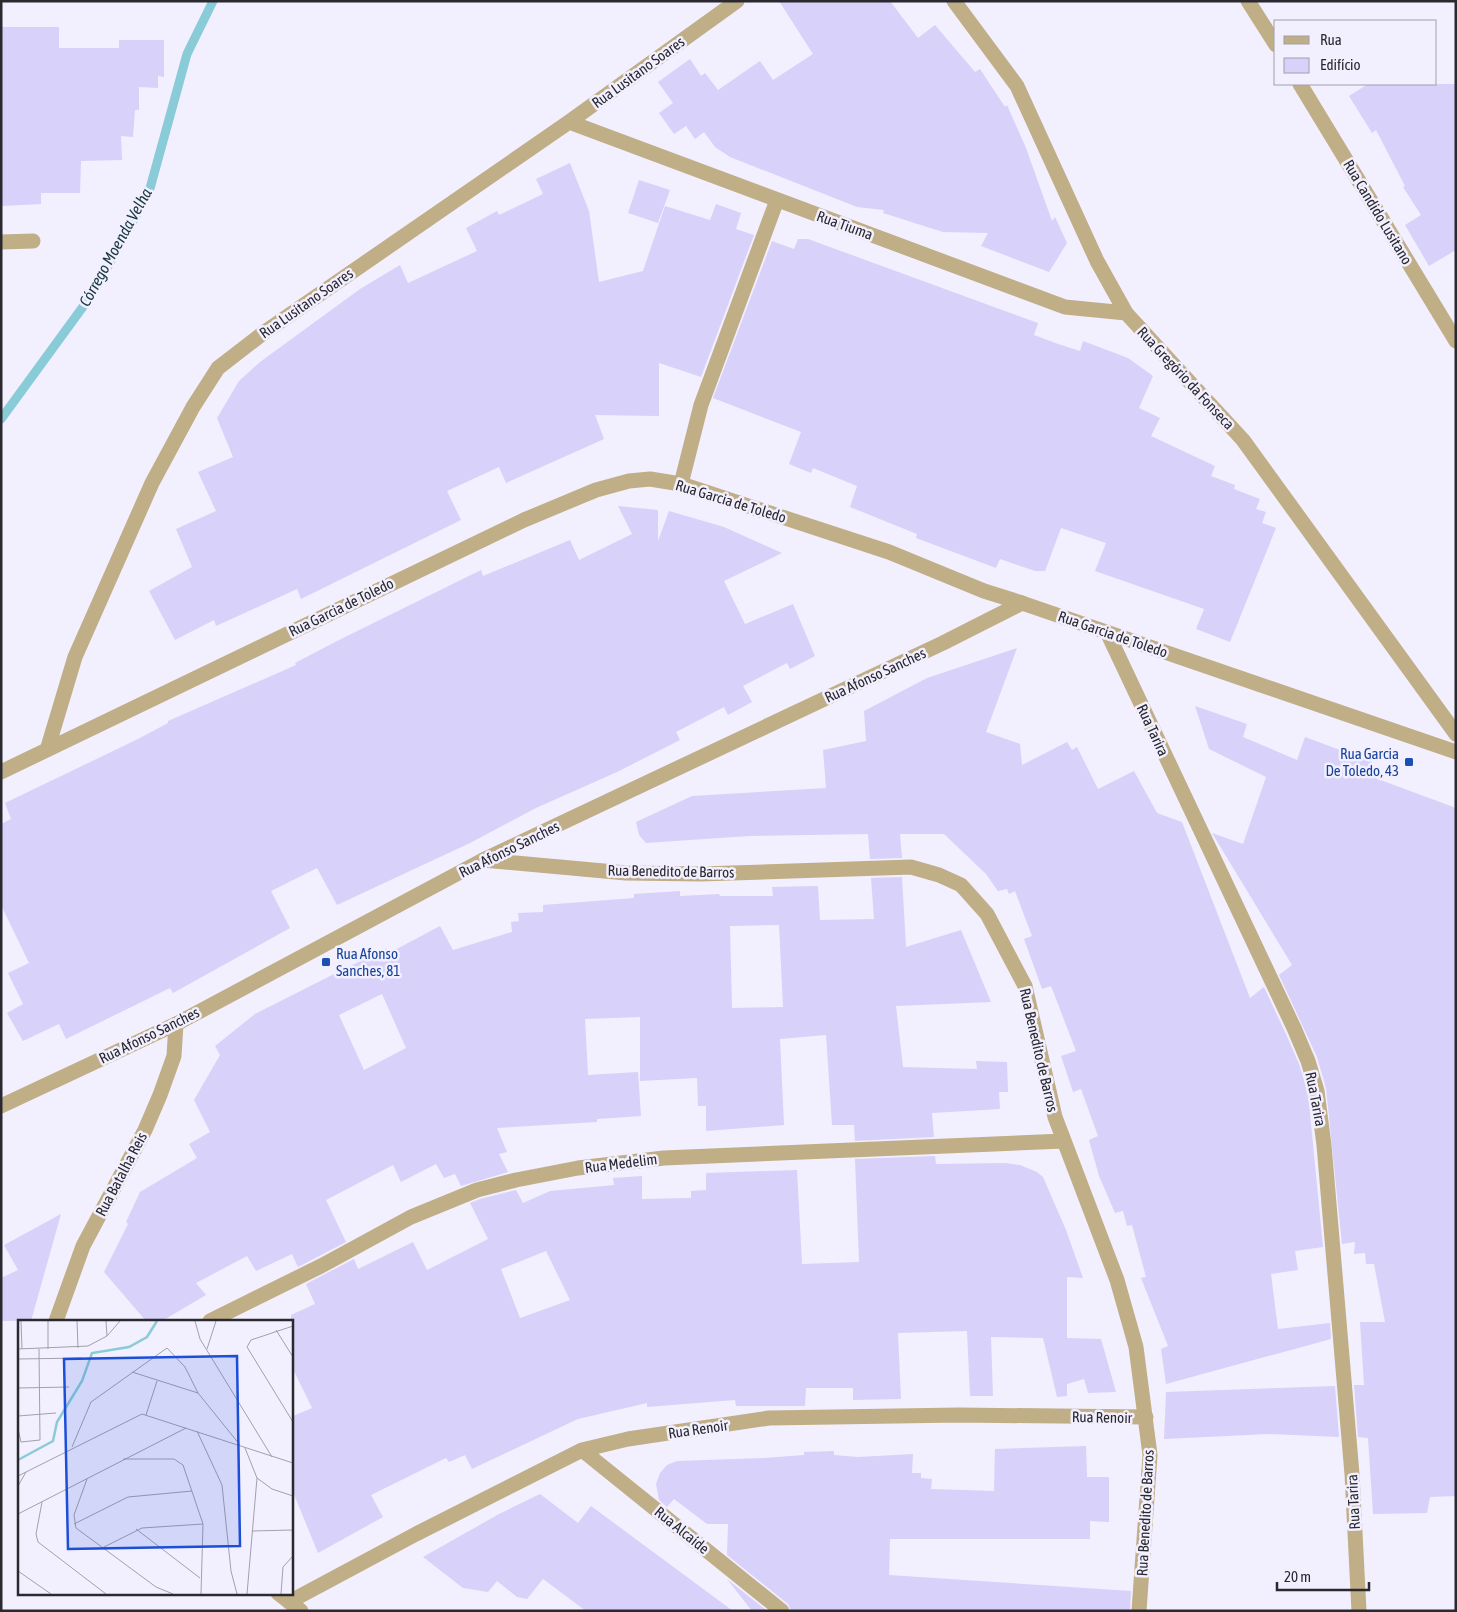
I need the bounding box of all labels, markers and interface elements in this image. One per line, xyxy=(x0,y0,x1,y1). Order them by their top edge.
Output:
legend xyxy=(1274,20,1437,85)
text: Rua xyxy=(1320,31,1342,48)
street label: Rua Lusitano Soares xyxy=(588,33,688,111)
text: Edifício xyxy=(1320,56,1361,73)
street label: Rua Candido Lusitano xyxy=(1340,157,1416,267)
water label: Córrego Moenda Velha xyxy=(75,184,156,310)
street label: Rua Tiuma xyxy=(815,207,875,243)
street label: Rua Lusitano Soares xyxy=(256,264,356,342)
street label: Rua Gregório da Fonseca xyxy=(1134,323,1238,433)
street label: Rua Garcia de Toledo xyxy=(674,476,788,526)
street label: Rua Garcia de Toledo xyxy=(286,574,396,640)
street label: Rua Garcia de Toledo xyxy=(1056,607,1170,661)
street label: Rua Afonso Sanches xyxy=(822,644,928,706)
street label: Rua Tarira xyxy=(1134,701,1172,759)
place label: Rua Garcia De Toledo, 43 xyxy=(1325,745,1399,779)
marker: Rua Garcia De Toledo, 43 xyxy=(1403,756,1415,768)
street label: Rua Afonso Sanches xyxy=(456,817,562,881)
street label: Rua Benedito de Barros xyxy=(607,861,735,881)
place label: Rua Afonso Sanches, 81 xyxy=(336,945,400,979)
marker: Rua Afonso Sanches, 81 xyxy=(320,956,332,968)
street label: Rua Benedito de Barros xyxy=(1016,986,1062,1114)
street label: Rua Afonso Sanches xyxy=(96,1003,202,1067)
street label: Rua Tarira xyxy=(1302,1070,1330,1128)
street label: Rua Batalha Reis xyxy=(92,1129,150,1219)
street label: Rua Medelim xyxy=(584,1150,658,1176)
inset map xyxy=(18,1320,292,1594)
street label: Rua Renoir xyxy=(1072,1408,1133,1426)
street label: Rua Renoir xyxy=(667,1416,730,1442)
street label: Rua Benedito de Barros xyxy=(1133,1449,1157,1577)
street label: Rua Tarira xyxy=(1343,1474,1363,1530)
street label: Rua Alcaíde xyxy=(651,1503,713,1557)
scale bar xyxy=(1277,1560,1370,1592)
text: 20 m xyxy=(1284,1568,1311,1585)

